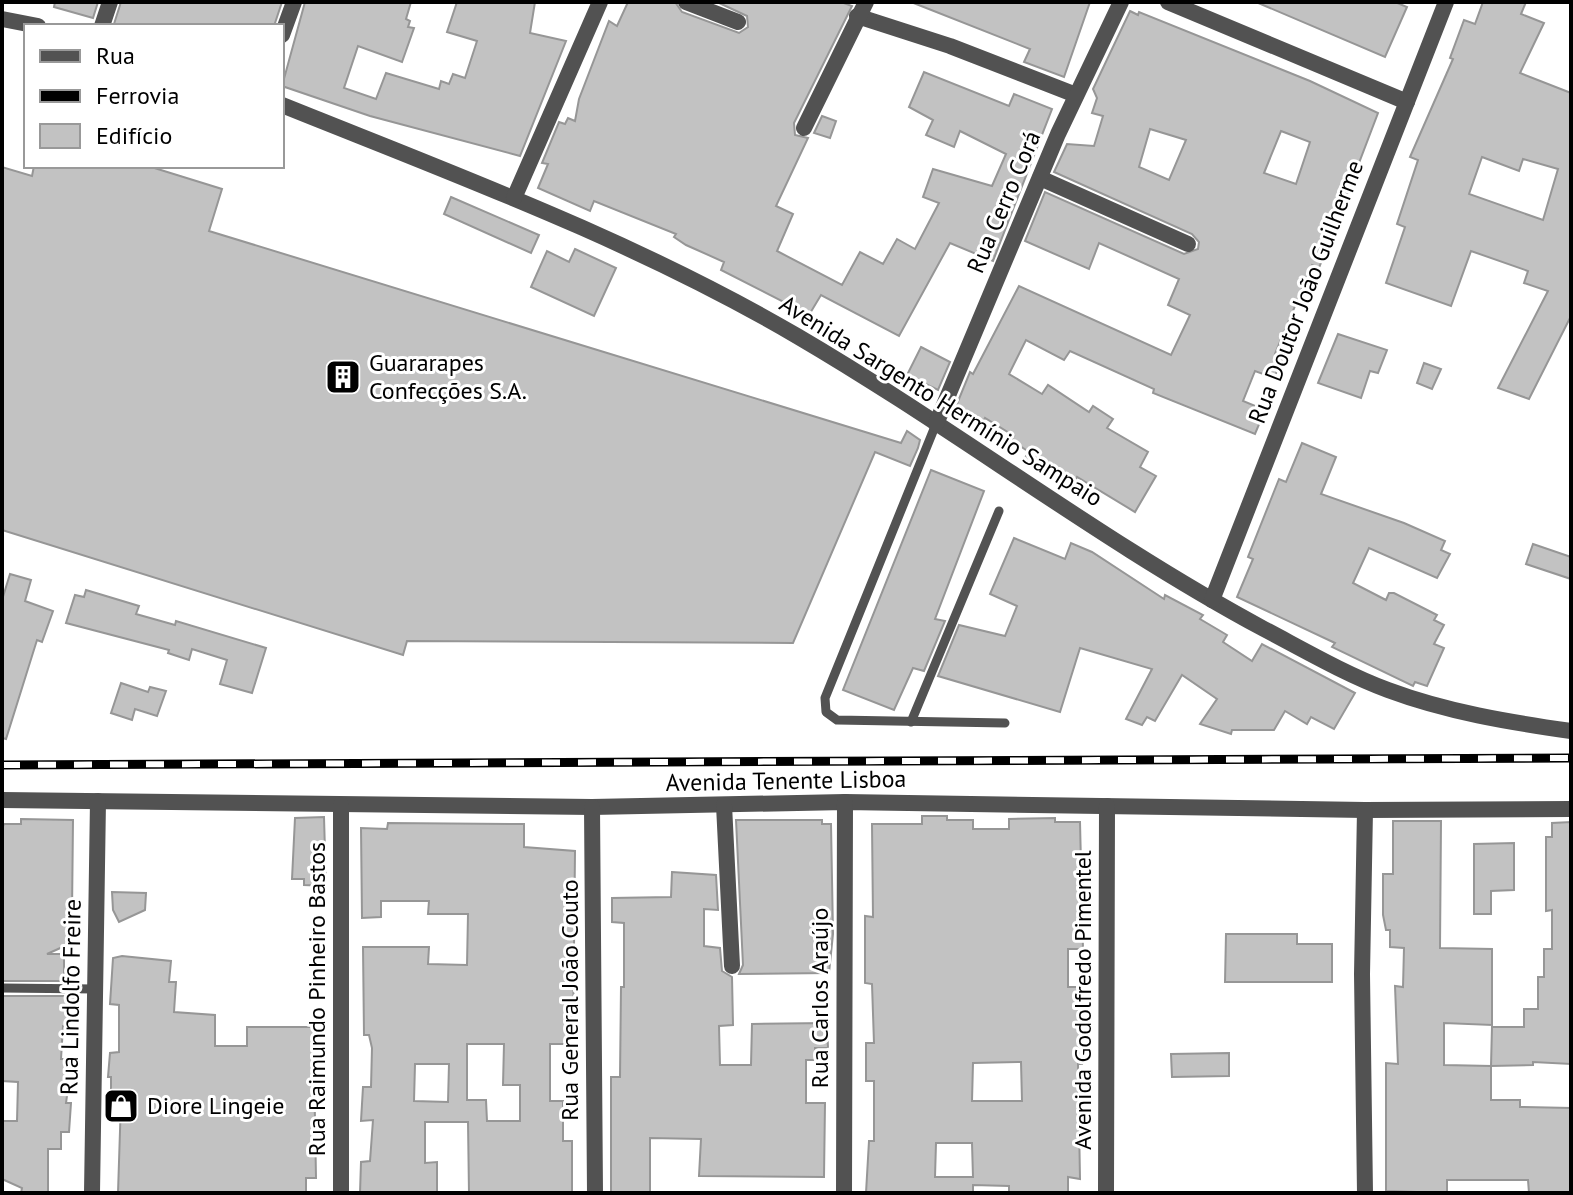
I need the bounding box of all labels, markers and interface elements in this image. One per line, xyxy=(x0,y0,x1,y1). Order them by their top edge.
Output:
legend xyxy=(24,24,284,168)
text: Rua xyxy=(96,40,135,71)
text: Ferrovia xyxy=(96,80,179,111)
text: Edifício xyxy=(96,120,172,151)
street label: Rua Cerro Corá xyxy=(960,126,1047,278)
street label: Rua Doutor João Guilherme xyxy=(1241,156,1370,428)
street label: Avenida Sargento Hermínio Sampaio xyxy=(774,288,1109,513)
place label: Guararapes Confecções S.A. xyxy=(369,347,527,406)
building icon: Guararapes Confecções S.A. xyxy=(324,358,362,396)
street label: Avenida Tenente Lisboa xyxy=(665,763,907,798)
street label: Rua Raimundo Pinheiro Bastos xyxy=(301,842,332,1156)
street label: Avenida Godolfredo Pimentel xyxy=(1067,850,1098,1150)
street label: Rua General João Couto xyxy=(554,879,585,1121)
street label: Rua Lindolfo Freire xyxy=(53,899,88,1095)
street label: Rua Carlos Araújo xyxy=(804,908,835,1088)
shop icon: Diore Lingeie xyxy=(102,1087,140,1125)
place label: Diore Lingeie xyxy=(147,1090,284,1121)

